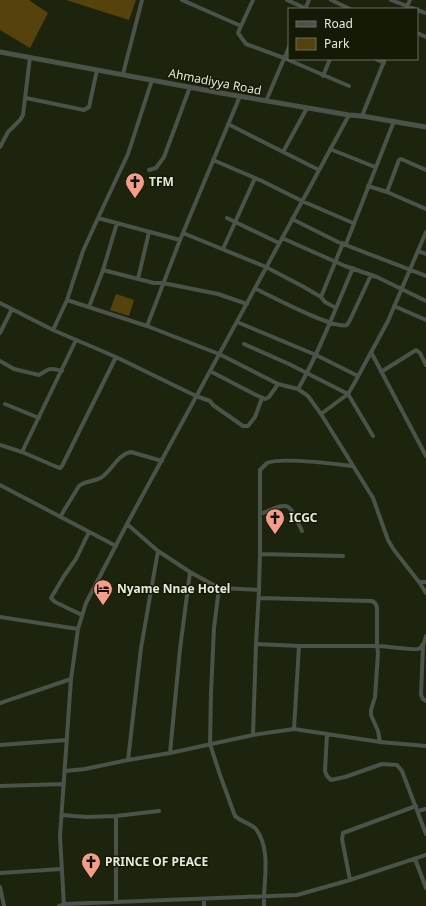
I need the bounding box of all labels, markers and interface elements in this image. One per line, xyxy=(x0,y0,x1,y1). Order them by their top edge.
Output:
legend xyxy=(288,8,418,60)
text: Road xyxy=(324,15,353,32)
text: Park xyxy=(324,35,350,52)
street label: Ahmadiyya Road xyxy=(167,64,263,99)
church icon: TFM xyxy=(124,171,146,199)
place label: TFM xyxy=(149,173,174,190)
church icon: ICGC xyxy=(264,507,286,535)
place label: ICGC xyxy=(289,509,318,526)
hotel icon: Nyame Nnae Hotel xyxy=(92,578,114,606)
place label: Nyame Nnae Hotel xyxy=(117,580,230,597)
church icon: PRINCE OF PEACE xyxy=(80,851,102,879)
place label: PRINCE OF PEACE xyxy=(105,853,208,870)

